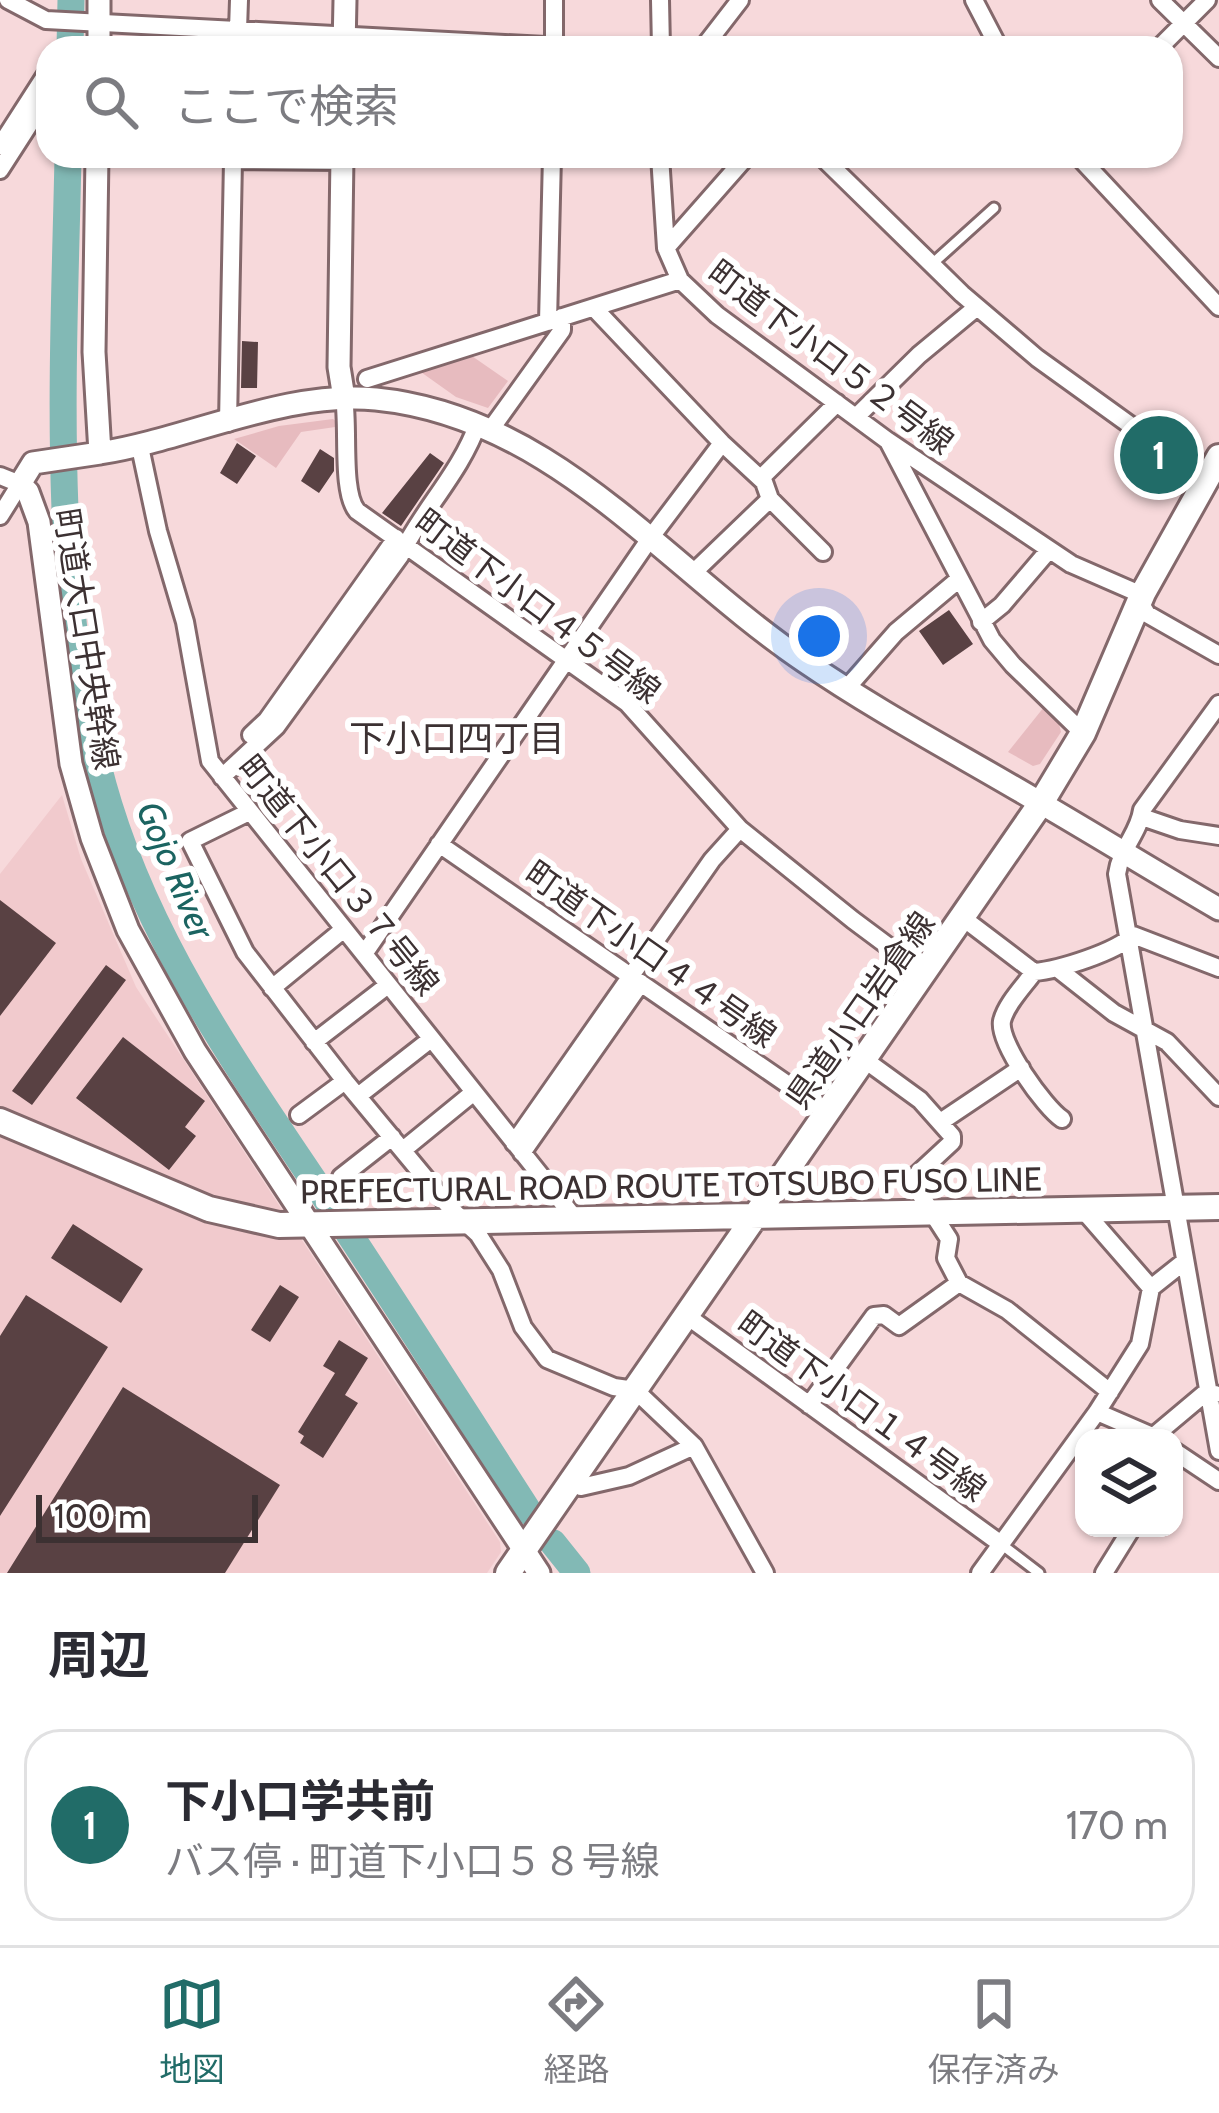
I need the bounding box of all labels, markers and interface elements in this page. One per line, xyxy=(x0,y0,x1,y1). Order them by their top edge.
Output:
search box xyxy=(36,36,1183,168)
icon: search xyxy=(78,69,144,135)
text: ここで検索 xyxy=(174,79,399,133)
street label: 町道下小口５２号線 xyxy=(700,252,962,462)
pin: 1 xyxy=(1120,410,1198,500)
street label: 町道下小口４５号線 xyxy=(407,501,669,711)
street label: 町道大口中央幹線 xyxy=(47,505,127,773)
your location xyxy=(789,606,849,666)
district label: 下小口四丁目 xyxy=(349,716,565,760)
street label: 町道下小口３７号線 xyxy=(230,747,448,1003)
water label: Gojo River xyxy=(127,794,225,947)
street label: 町道下小口４４号線 xyxy=(518,852,784,1056)
street label: 県道小口岩倉線 xyxy=(777,904,943,1116)
street label: PREFECTURAL ROAD ROUTE TOTSUBO FUSO LINE xyxy=(300,1159,1042,1211)
street label: 町道下小口１４号線 xyxy=(730,1303,994,1509)
map controls xyxy=(1075,1429,1183,1537)
button: layers xyxy=(1075,1429,1183,1537)
scale bar xyxy=(36,1489,258,1542)
text: 100 m xyxy=(54,1496,147,1536)
text: 周辺 xyxy=(48,1624,150,1686)
text: 下小口学共前 xyxy=(165,1774,435,1828)
text: 1 xyxy=(83,1801,97,1849)
text: 170 m xyxy=(1066,1801,1168,1849)
text: バス停 · 町道下小口５８号線 xyxy=(165,1837,660,1885)
tab: 地図 xyxy=(159,1971,225,2091)
tab: 経路 xyxy=(543,1971,609,2091)
tab: 保存済み xyxy=(928,1971,1060,2091)

